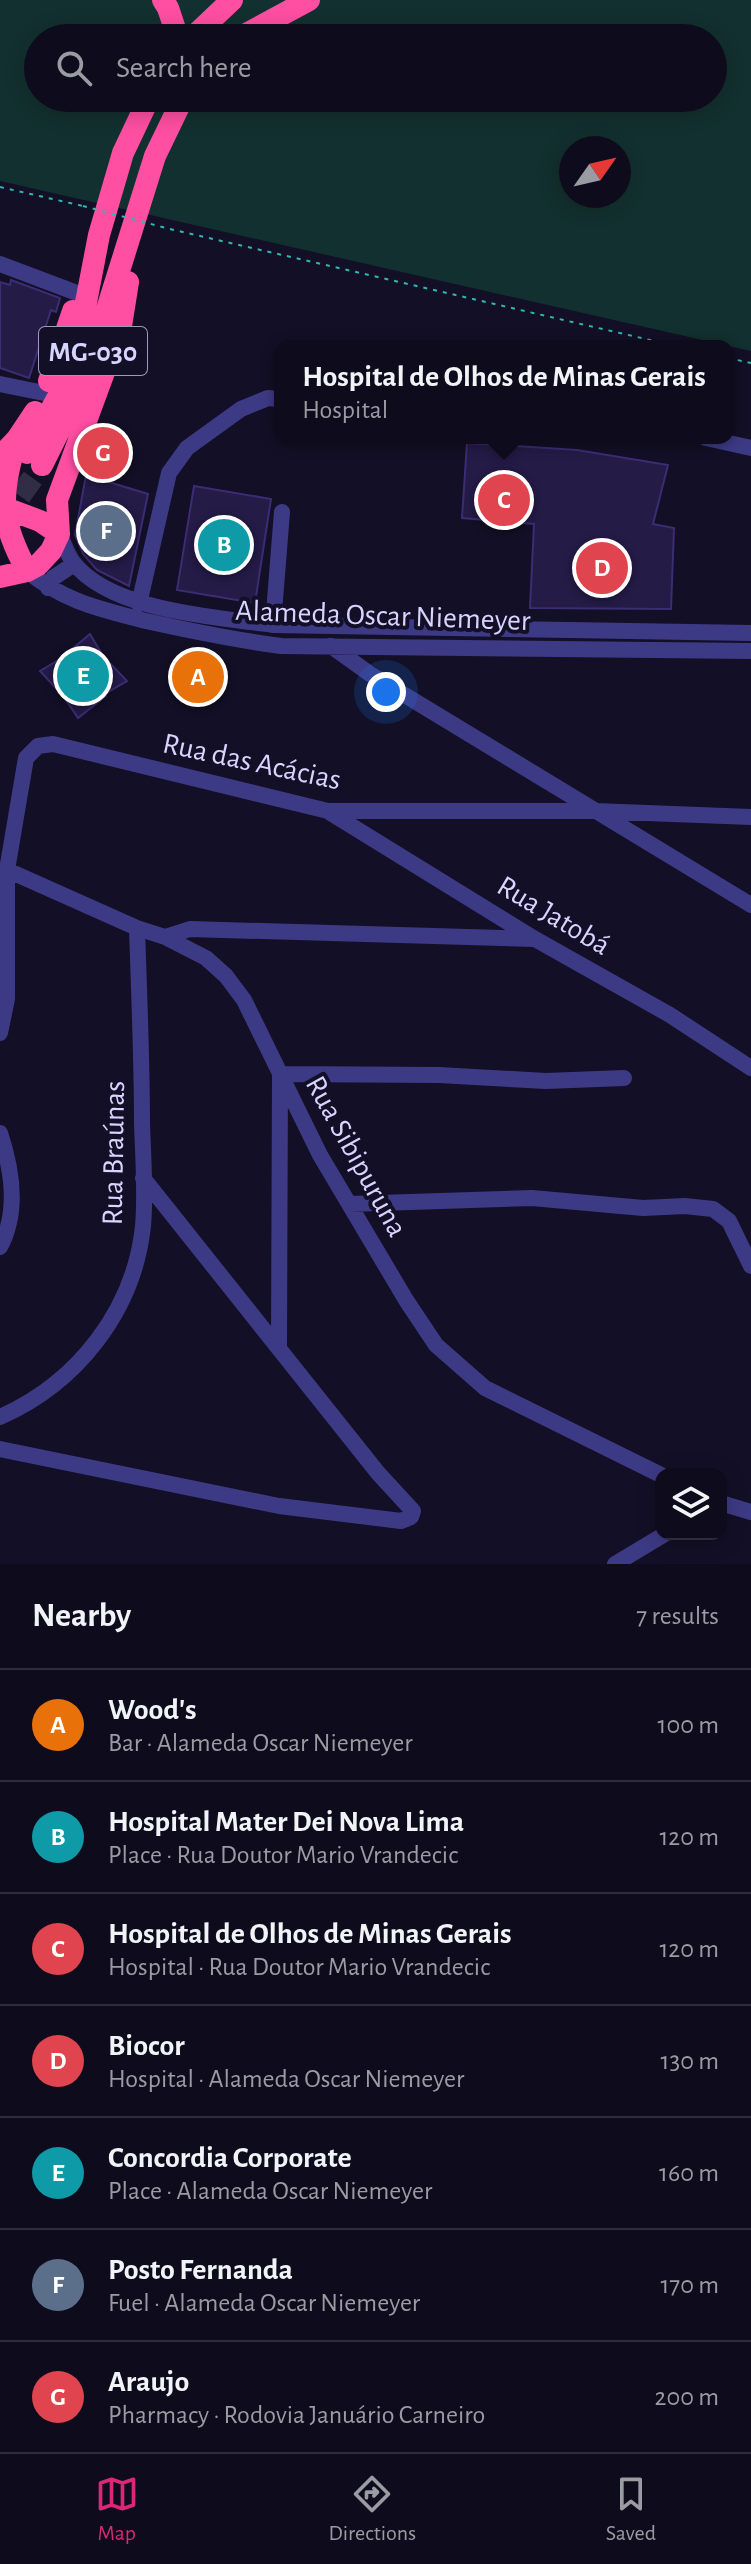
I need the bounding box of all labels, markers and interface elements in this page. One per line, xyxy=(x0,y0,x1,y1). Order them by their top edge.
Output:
search box xyxy=(24,24,727,112)
icon: search xyxy=(52,46,96,90)
text: Search here xyxy=(116,53,252,83)
north arrow xyxy=(559,136,631,208)
road number: MG-030 xyxy=(39,327,147,375)
popup xyxy=(274,340,734,444)
text: Hospital de Olhos de Minas Gerais xyxy=(302,362,706,392)
text: Hospital xyxy=(302,397,388,423)
pin: G xyxy=(77,423,129,483)
pin: C xyxy=(478,470,530,530)
pin: F xyxy=(80,501,132,561)
pin: B xyxy=(198,515,250,575)
pin: D xyxy=(576,538,628,598)
street label: Alameda Oscar Niemeyer xyxy=(235,596,531,636)
pin: E xyxy=(57,646,109,706)
pin: A xyxy=(172,647,224,707)
your location xyxy=(366,672,406,712)
street label: Rua das Acácias xyxy=(160,728,344,795)
street label: Rua Jatobá xyxy=(492,871,615,961)
street label: Rua Sibipuruna xyxy=(300,1071,413,1242)
street label: Rua Braúnas xyxy=(98,1080,130,1226)
map controls xyxy=(655,1468,727,1540)
button: layers xyxy=(655,1468,727,1540)
text: Nearby xyxy=(32,1599,131,1633)
text: 7 results xyxy=(636,1603,719,1629)
text: Wood's xyxy=(108,1695,197,1725)
text: A xyxy=(50,1712,66,1738)
text: 100 m xyxy=(658,1712,719,1738)
text: Bar · Alameda Oscar Niemeyer xyxy=(108,1730,413,1756)
text: Hospital Mater Dei Nova Lima xyxy=(108,1807,464,1837)
text: B xyxy=(50,1824,66,1850)
text: 120 m xyxy=(659,1824,719,1850)
text: Place · Rua Doutor Mario Vrandecic xyxy=(108,1842,458,1868)
text: Hospital de Olhos de Minas Gerais xyxy=(108,1919,512,1949)
text: C xyxy=(51,1936,65,1962)
text: 120 m xyxy=(659,1936,719,1962)
text: Hospital · Rua Doutor Mario Vrandecic xyxy=(108,1954,490,1980)
text: Biocor xyxy=(108,2031,185,2061)
text: D xyxy=(49,2048,67,2074)
text: 130 m xyxy=(661,2048,719,2074)
text: Hospital · Alameda Oscar Niemeyer xyxy=(108,2066,464,2092)
text: Concordia Corporate xyxy=(108,2143,352,2173)
text: E xyxy=(51,2160,65,2186)
text: 160 m xyxy=(659,2160,719,2186)
text: Place · Alameda Oscar Niemeyer xyxy=(108,2178,432,2204)
text: Posto Fernanda xyxy=(108,2255,293,2285)
text: F xyxy=(52,2272,64,2298)
text: 170 m xyxy=(660,2272,719,2298)
text: Fuel · Alameda Oscar Niemeyer xyxy=(108,2290,420,2316)
text: Araujo xyxy=(108,2367,189,2397)
text: G xyxy=(50,2384,66,2410)
text: 200 m xyxy=(655,2384,719,2410)
text: Pharmacy · Rodovia Januário Carneiro xyxy=(108,2402,485,2428)
tab: Map xyxy=(95,2472,139,2546)
tab: Directions xyxy=(328,2472,416,2546)
tab: Saved xyxy=(606,2472,656,2546)

